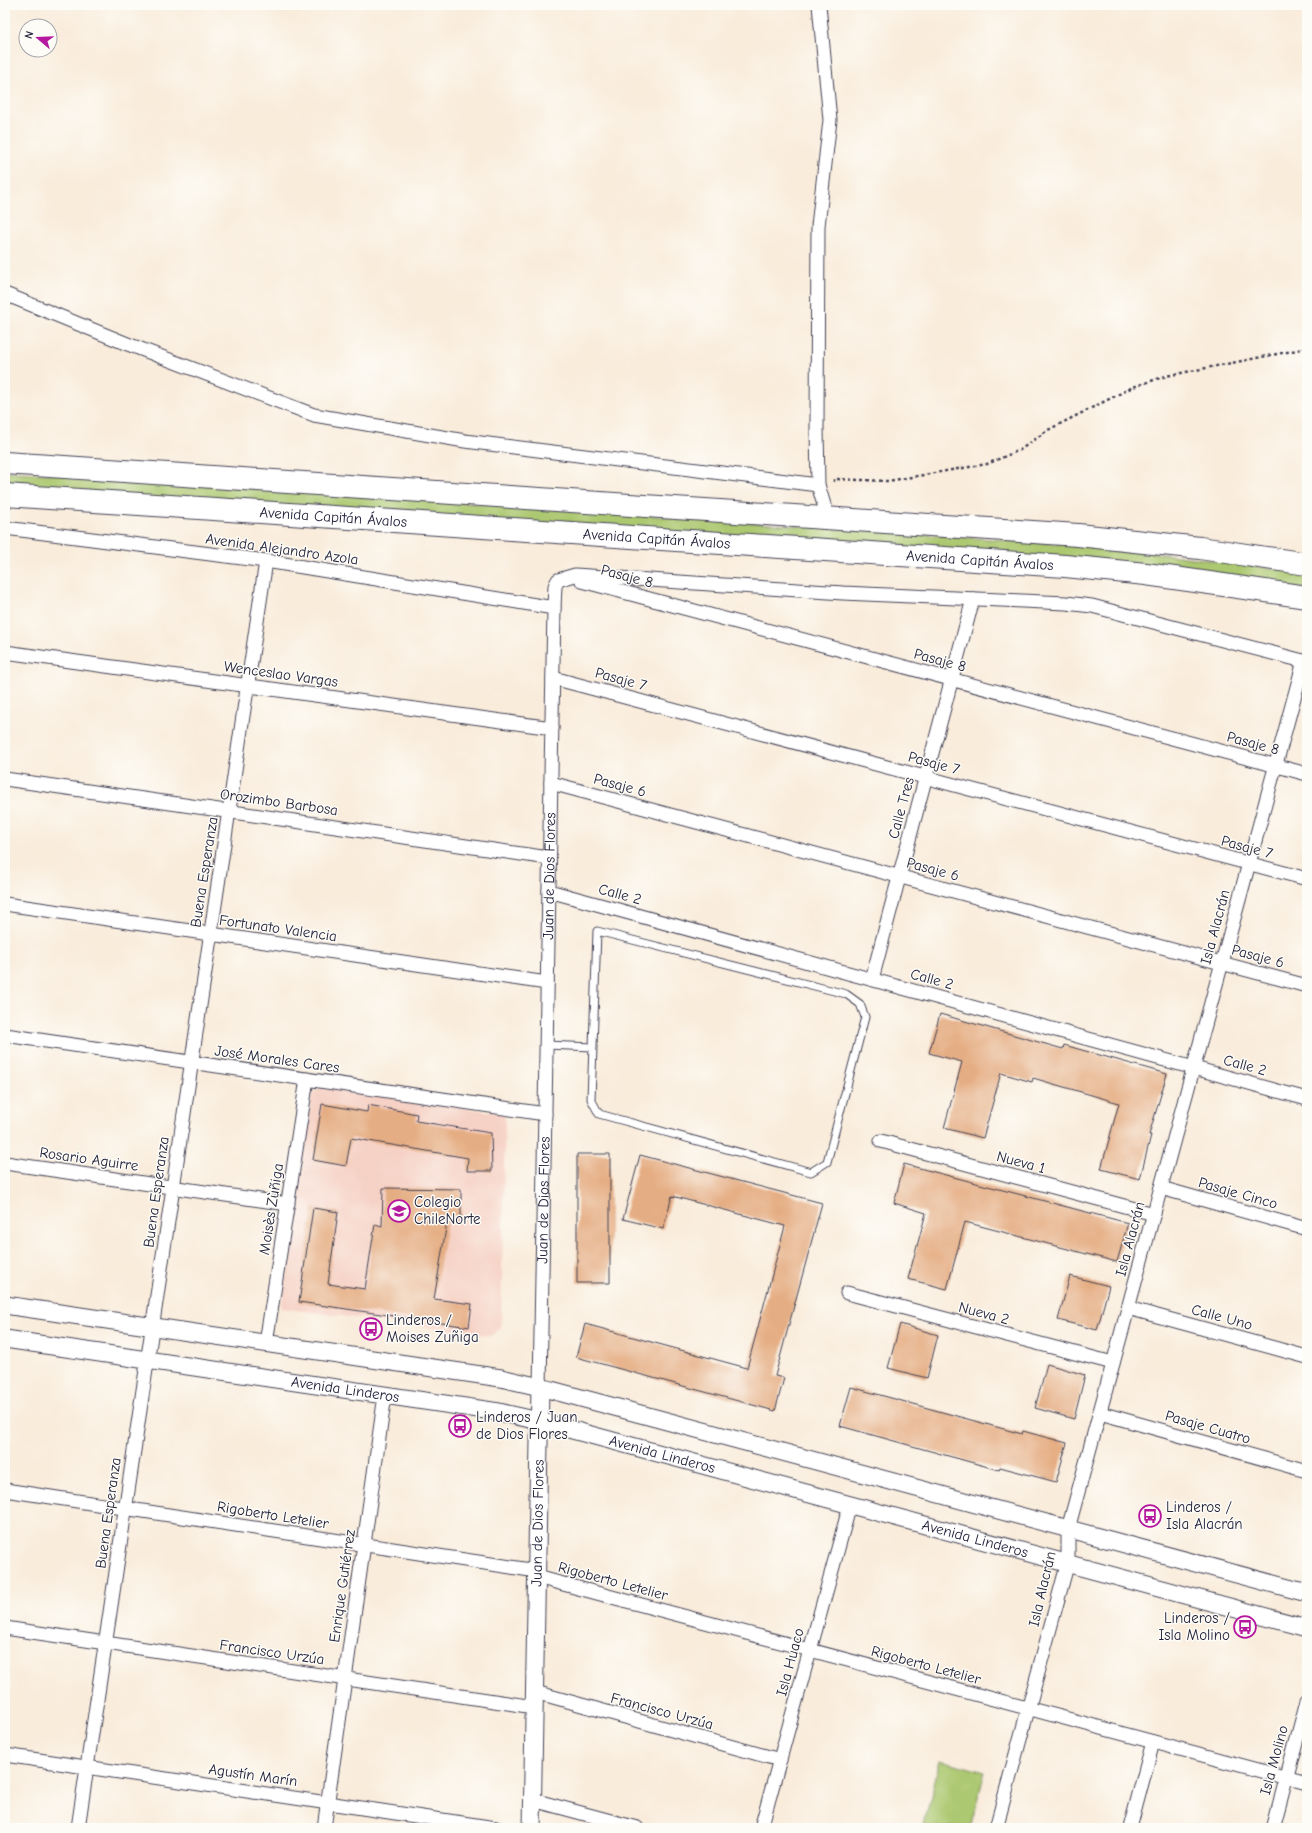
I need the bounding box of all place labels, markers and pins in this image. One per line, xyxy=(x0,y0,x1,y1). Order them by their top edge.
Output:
place label: Colegio ChileNorte xyxy=(414,1193,481,1228)
school or university icon: Colegio ChileNorte xyxy=(386,1198,412,1224)
place label: Linderos / Moises Zuñiga xyxy=(386,1311,479,1346)
bus stop icon: Linderos / Moises Zuñiga xyxy=(358,1316,384,1342)
place label: Linderos / Juan de Dios Flores xyxy=(476,1408,578,1443)
bus stop icon: Linderos / Juan de Dios Flores xyxy=(447,1413,473,1439)
place label: Linderos / Isla Alacrán xyxy=(1166,1498,1243,1533)
bus stop icon: Linderos / Isla Alacrán xyxy=(1137,1503,1163,1529)
place label: Linderos / Isla Molino xyxy=(1158,1609,1230,1644)
bus stop icon: Linderos / Isla Molino xyxy=(1232,1614,1258,1640)

